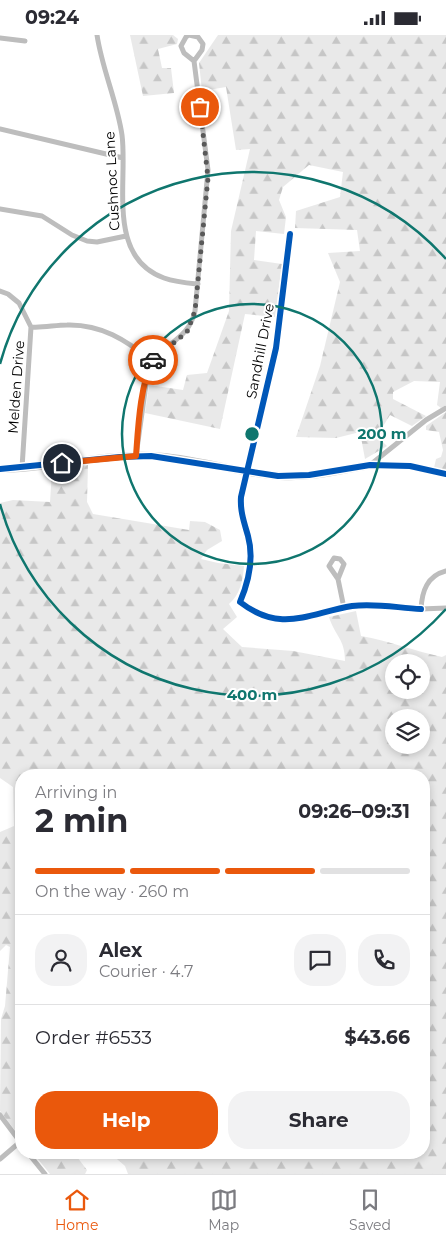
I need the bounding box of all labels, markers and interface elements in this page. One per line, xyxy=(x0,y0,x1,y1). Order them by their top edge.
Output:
text: 09:24 xyxy=(25,6,79,29)
pin xyxy=(179,86,221,128)
icon: bag xyxy=(186,93,214,121)
street label: Cushnoc Lane xyxy=(100,131,124,231)
street label: Sandhill Drive xyxy=(242,302,278,400)
courier xyxy=(128,335,178,385)
street label: Melden Drive xyxy=(4,340,28,434)
icon: car xyxy=(139,346,167,374)
text: 200 m xyxy=(357,424,407,443)
centre of rings xyxy=(243,425,261,443)
pin xyxy=(41,442,83,484)
icon: home xyxy=(48,449,76,477)
map controls xyxy=(385,654,430,754)
button: locate xyxy=(385,654,430,699)
text: 400 m xyxy=(227,685,277,704)
button: layers xyxy=(385,709,430,754)
text: Arriving in xyxy=(35,783,117,802)
text: 09:26–09:31 xyxy=(298,800,410,823)
text: 2 min xyxy=(35,801,128,840)
text: On the way · 260 m xyxy=(35,882,189,901)
button: person xyxy=(35,934,87,986)
button: chat xyxy=(294,934,346,986)
button: phone xyxy=(358,934,410,986)
text: Alex xyxy=(99,939,142,962)
text: Courier · 4.7 xyxy=(99,962,193,981)
text: Order #6533 xyxy=(35,1026,152,1049)
text: $43.66 xyxy=(345,1026,410,1049)
button: Help xyxy=(35,1091,218,1149)
button: Share xyxy=(228,1091,410,1149)
tab: Home xyxy=(55,1186,98,1234)
tab: Map xyxy=(208,1186,239,1234)
tab: Saved xyxy=(349,1186,391,1234)

